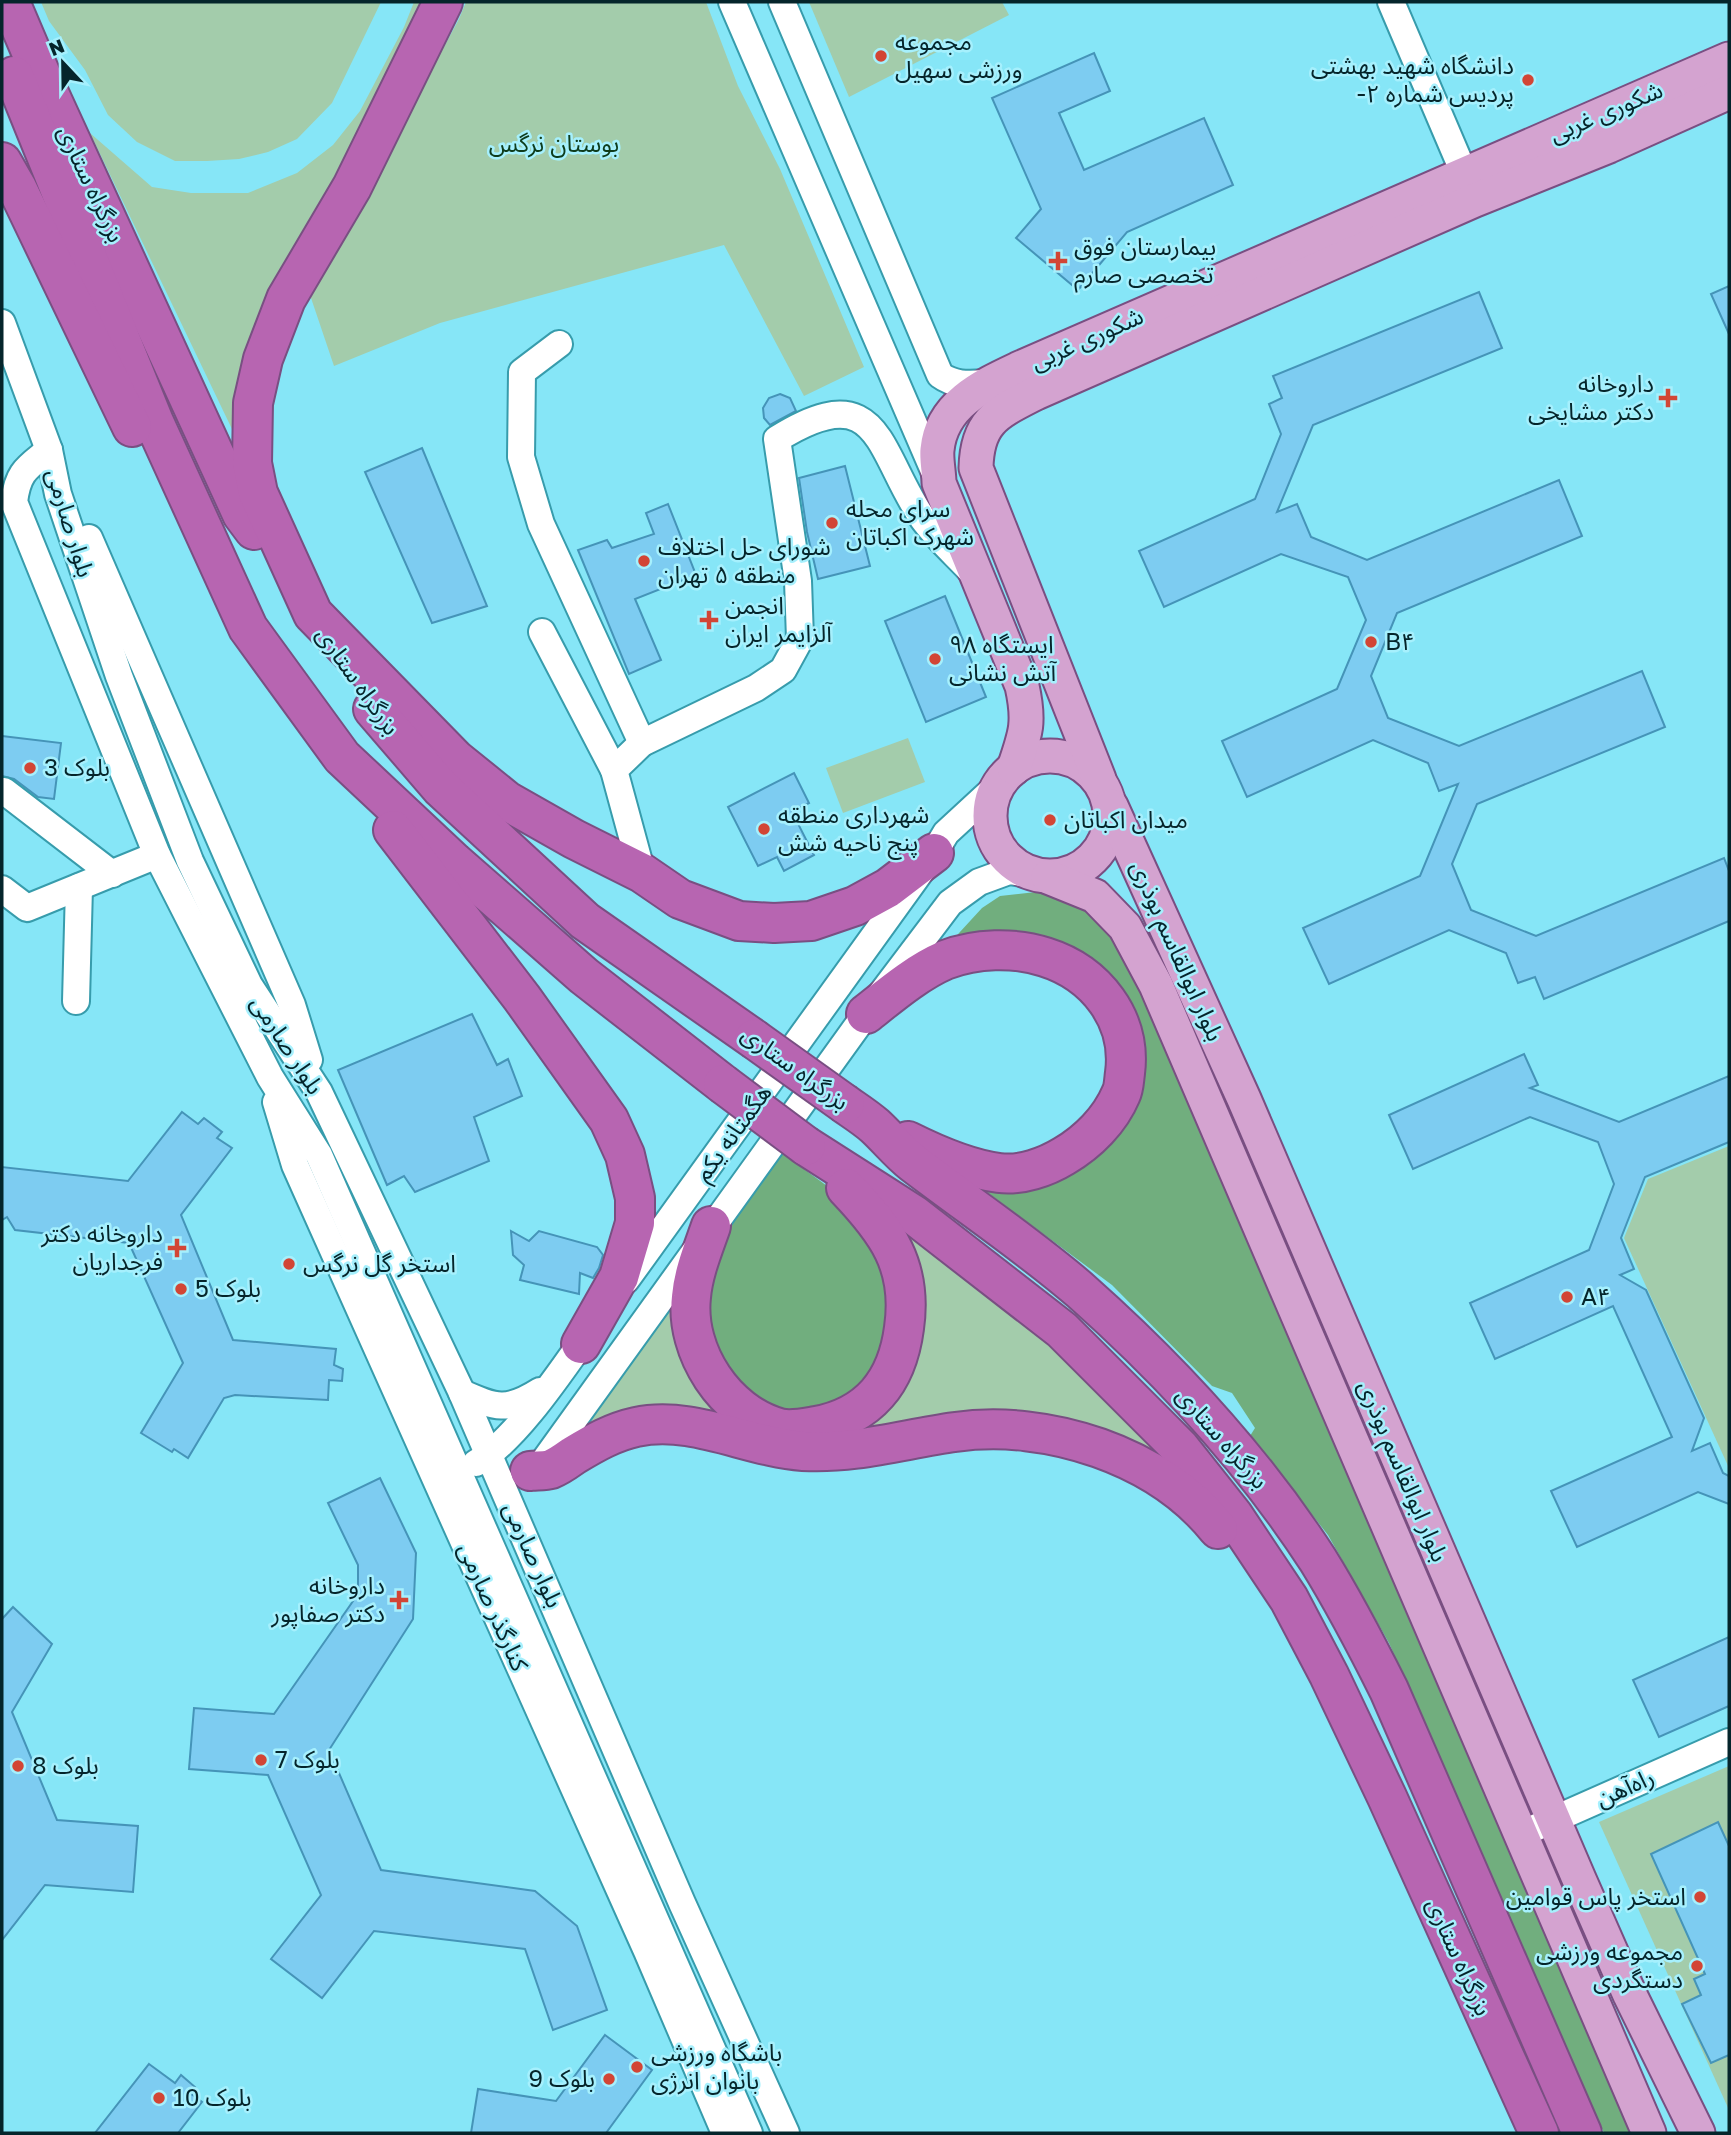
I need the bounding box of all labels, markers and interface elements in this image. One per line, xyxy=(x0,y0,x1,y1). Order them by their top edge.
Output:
place label: مجموعه ورزشی سهیل xyxy=(895,26,1023,84)
north arrow xyxy=(28,28,98,98)
text: N xyxy=(45,33,67,60)
marker: مجموعه ورزشی سهیل xyxy=(873,48,889,64)
place label: دانشگاه شهید بهشتی -پردیس شماره ۲ xyxy=(1311,50,1514,109)
marker: دانشگاه شهید بهشتی -پردیس شماره ۲ xyxy=(1520,72,1536,88)
street label: شکوری غربی xyxy=(1544,74,1667,148)
street label: بزرگراه ستاری xyxy=(52,120,132,247)
park label: بوستان نرگس xyxy=(489,128,619,158)
place label: بیمارستان فوق تخصصی صارم xyxy=(1074,231,1216,293)
marker: بیمارستان فوق تخصصی صارم xyxy=(1048,251,1068,271)
street label: شکوری غربی xyxy=(1026,300,1148,376)
place label: داروخانه دکتر مشایخی xyxy=(1528,368,1654,426)
marker: داروخانه دکتر مشایخی xyxy=(1660,390,1676,406)
street label: بلوار صارمی xyxy=(40,465,102,581)
place label: سرای محله شهرک اکباتان xyxy=(846,493,974,551)
marker: سرای محله شهرک اکباتان xyxy=(824,515,840,531)
place label: شورای حل اختلاف منطقه ۵ تهران xyxy=(658,531,831,589)
marker: شورای حل اختلاف منطقه ۵ تهران xyxy=(636,553,652,569)
place label: انجمن آلزایمر ایران xyxy=(725,590,833,648)
marker: انجمن آلزایمر ایران xyxy=(699,610,719,630)
street label: بزرگراه ستاری xyxy=(310,620,407,741)
place label: B۴ xyxy=(1385,626,1415,655)
place label: ایستگاه ۹۸ آتش نشانی xyxy=(949,629,1057,686)
marker: B۴ xyxy=(1363,634,1379,650)
marker: ایستگاه ۹۸ آتش نشانی xyxy=(927,651,943,667)
place label: بلوک 3 xyxy=(44,752,110,782)
marker: بلوک 3 xyxy=(22,760,38,776)
place label: شهرداری منطقه پنج ناحیه شش xyxy=(778,799,929,860)
place label: میدان اکباتان xyxy=(1064,804,1188,834)
marker: میدان اکباتان xyxy=(1042,812,1058,828)
marker: شهرداری منطقه پنج ناحیه شش xyxy=(756,821,772,837)
street label: بلوار ابوالقاسم بوذری xyxy=(1122,856,1231,1047)
street label: بلوار صارمی xyxy=(245,989,331,1100)
street label: بزرگراه ستاری xyxy=(736,1018,855,1116)
street label: هگمتانه یکم xyxy=(687,1078,780,1189)
place label: داروخانه دکتر فرجداریان xyxy=(40,1218,163,1276)
marker: داروخانه دکتر فرجداریان xyxy=(169,1240,185,1256)
place label: استخر گل نرگس xyxy=(303,1248,456,1278)
marker: استخر گل نرگس xyxy=(281,1256,297,1272)
place label: بلوک 5 xyxy=(195,1273,261,1303)
marker: بلوک 5 xyxy=(173,1281,189,1297)
place label: A۴ xyxy=(1581,1281,1611,1310)
marker: A۴ xyxy=(1559,1289,1575,1305)
street label: بلوار ابوالقاسم بوذری xyxy=(1349,1375,1456,1567)
street label: بزرگراه ستاری xyxy=(1170,1380,1275,1495)
street label: بلوار صارمی xyxy=(497,1497,570,1612)
street label: کنارگذر صارمی xyxy=(452,1538,536,1676)
place label: داروخانه دکتر صفاپور xyxy=(270,1570,385,1629)
marker: داروخانه دکتر صفاپور xyxy=(391,1592,407,1608)
place label: بلوک 7 xyxy=(275,1744,340,1774)
place label: بلوک 8 xyxy=(32,1750,99,1780)
marker: بلوک 7 xyxy=(253,1752,269,1768)
marker: بلوک 8 xyxy=(10,1758,26,1774)
street label: راه‌آهن xyxy=(1591,1761,1658,1813)
place label: استخر پاس قوامین xyxy=(1506,1881,1686,1912)
marker: استخر پاس قوامین xyxy=(1692,1889,1708,1905)
street label: بزرگراه ستاری xyxy=(1421,1893,1499,2020)
place label: مجموعه ورزشی دستگردی xyxy=(1536,1936,1683,1994)
marker: مجموعه ورزشی دستگردی xyxy=(1689,1958,1705,1974)
place label: باشگاه ورزشی بانوان انرژی xyxy=(651,2037,782,2095)
marker: باشگاه ورزشی بانوان انرژی xyxy=(629,2059,645,2075)
place label: بلوک 9 xyxy=(528,2063,595,2093)
marker: بلوک 9 xyxy=(601,2071,617,2087)
place label: بلوک 10 xyxy=(173,2082,252,2112)
marker: بلوک 10 xyxy=(151,2090,167,2106)

